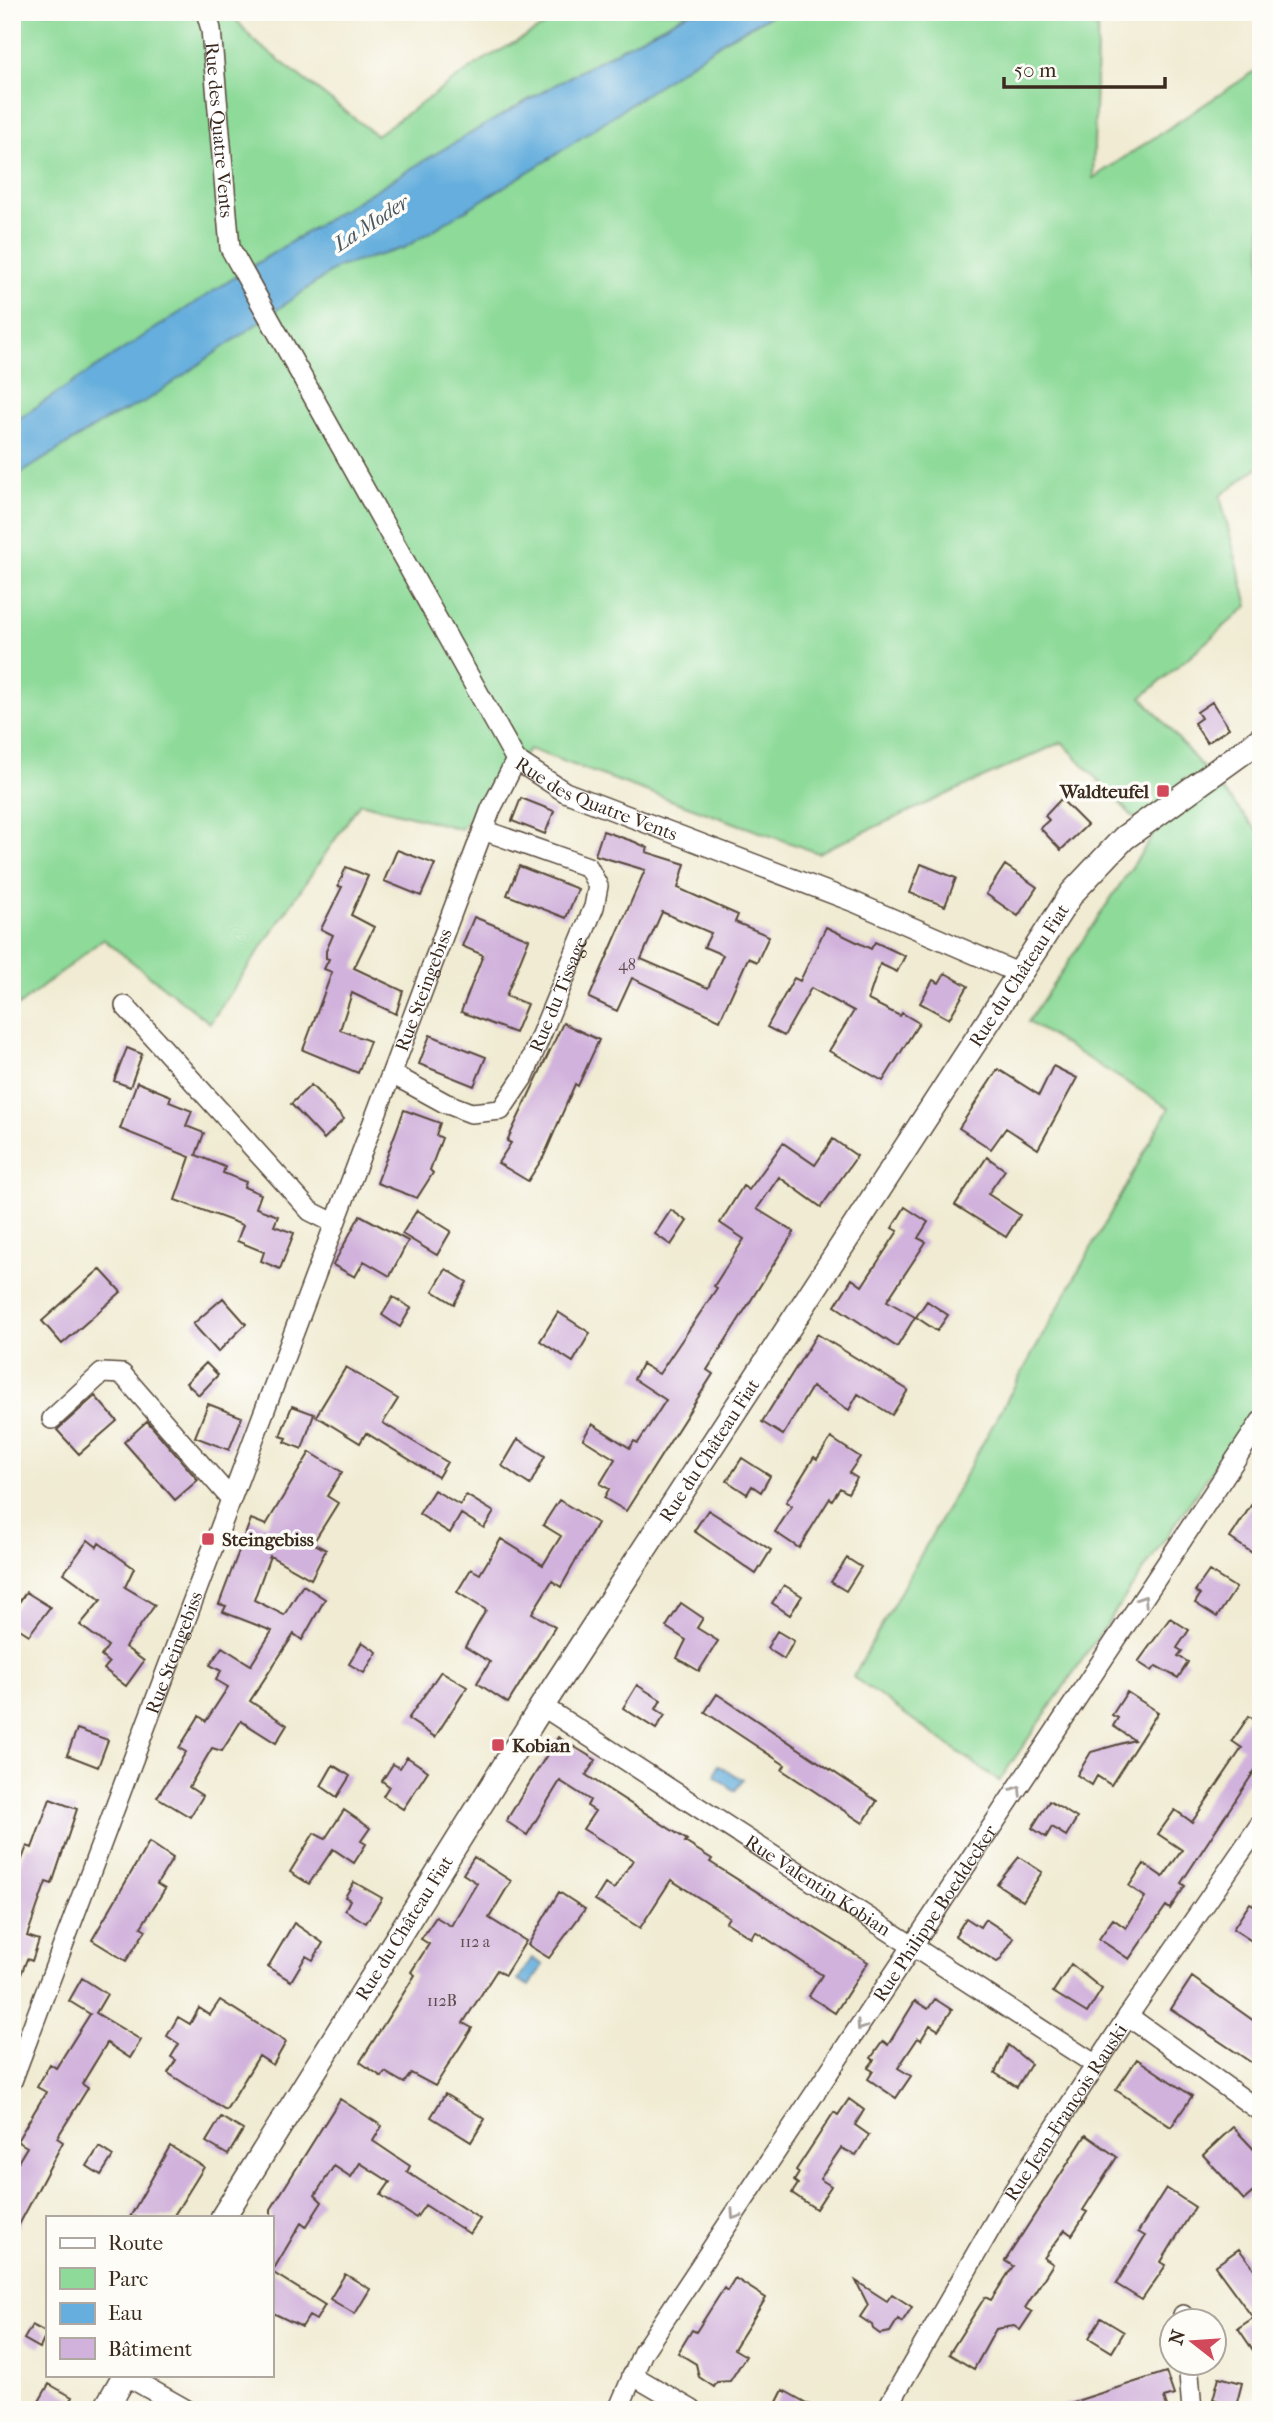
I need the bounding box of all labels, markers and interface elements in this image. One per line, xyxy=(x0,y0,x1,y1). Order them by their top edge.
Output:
street label: Rue des Quatre Vents xyxy=(200,41,237,219)
scale bar xyxy=(1004,46,1164,90)
text: 50 m xyxy=(1014,58,1057,82)
water label: La Moder xyxy=(327,189,414,257)
street label: Rue des Quatre Vents xyxy=(511,753,680,846)
place label: Waldteufel xyxy=(1059,781,1150,803)
marker: Waldteufel xyxy=(1155,783,1171,799)
street label: Rue du Château Fiat xyxy=(965,900,1074,1051)
street label: Rue Steingebiss xyxy=(391,926,457,1055)
street label: Rue du Tissage xyxy=(525,933,593,1056)
house number: 48 xyxy=(618,955,636,974)
street label: Rue du Château Fiat xyxy=(655,1375,764,1526)
place label: Steingebiss xyxy=(222,1529,314,1551)
marker: Steingebiss xyxy=(200,1531,216,1547)
street label: Rue Steingebiss xyxy=(141,1588,207,1717)
one-way arrow xyxy=(1134,1595,1147,1608)
place label: Kobian xyxy=(512,1735,571,1757)
marker: Kobian xyxy=(490,1737,506,1753)
one-way arrow xyxy=(1009,1784,1022,1797)
street label: Rue Philippe Boeddecker xyxy=(869,1820,1002,2006)
street label: Rue Valentin Kobian xyxy=(741,1831,894,1941)
street label: Rue du Château Fiat xyxy=(351,1852,458,2005)
house number: 112 a xyxy=(460,1932,491,1951)
house number: 112B xyxy=(427,1991,457,2010)
one-way arrow xyxy=(857,2018,869,2031)
street label: Rue Jean-François Rauski xyxy=(1000,2019,1132,2205)
one-way arrow xyxy=(730,2208,743,2221)
legend xyxy=(46,2216,273,2376)
text: Route xyxy=(108,2231,163,2255)
text: Parc xyxy=(108,2267,148,2291)
text: Eau xyxy=(108,2301,142,2325)
north arrow xyxy=(1158,2306,1228,2376)
text: N xyxy=(1165,2327,1190,2347)
text: Bâtiment xyxy=(108,2337,193,2361)

